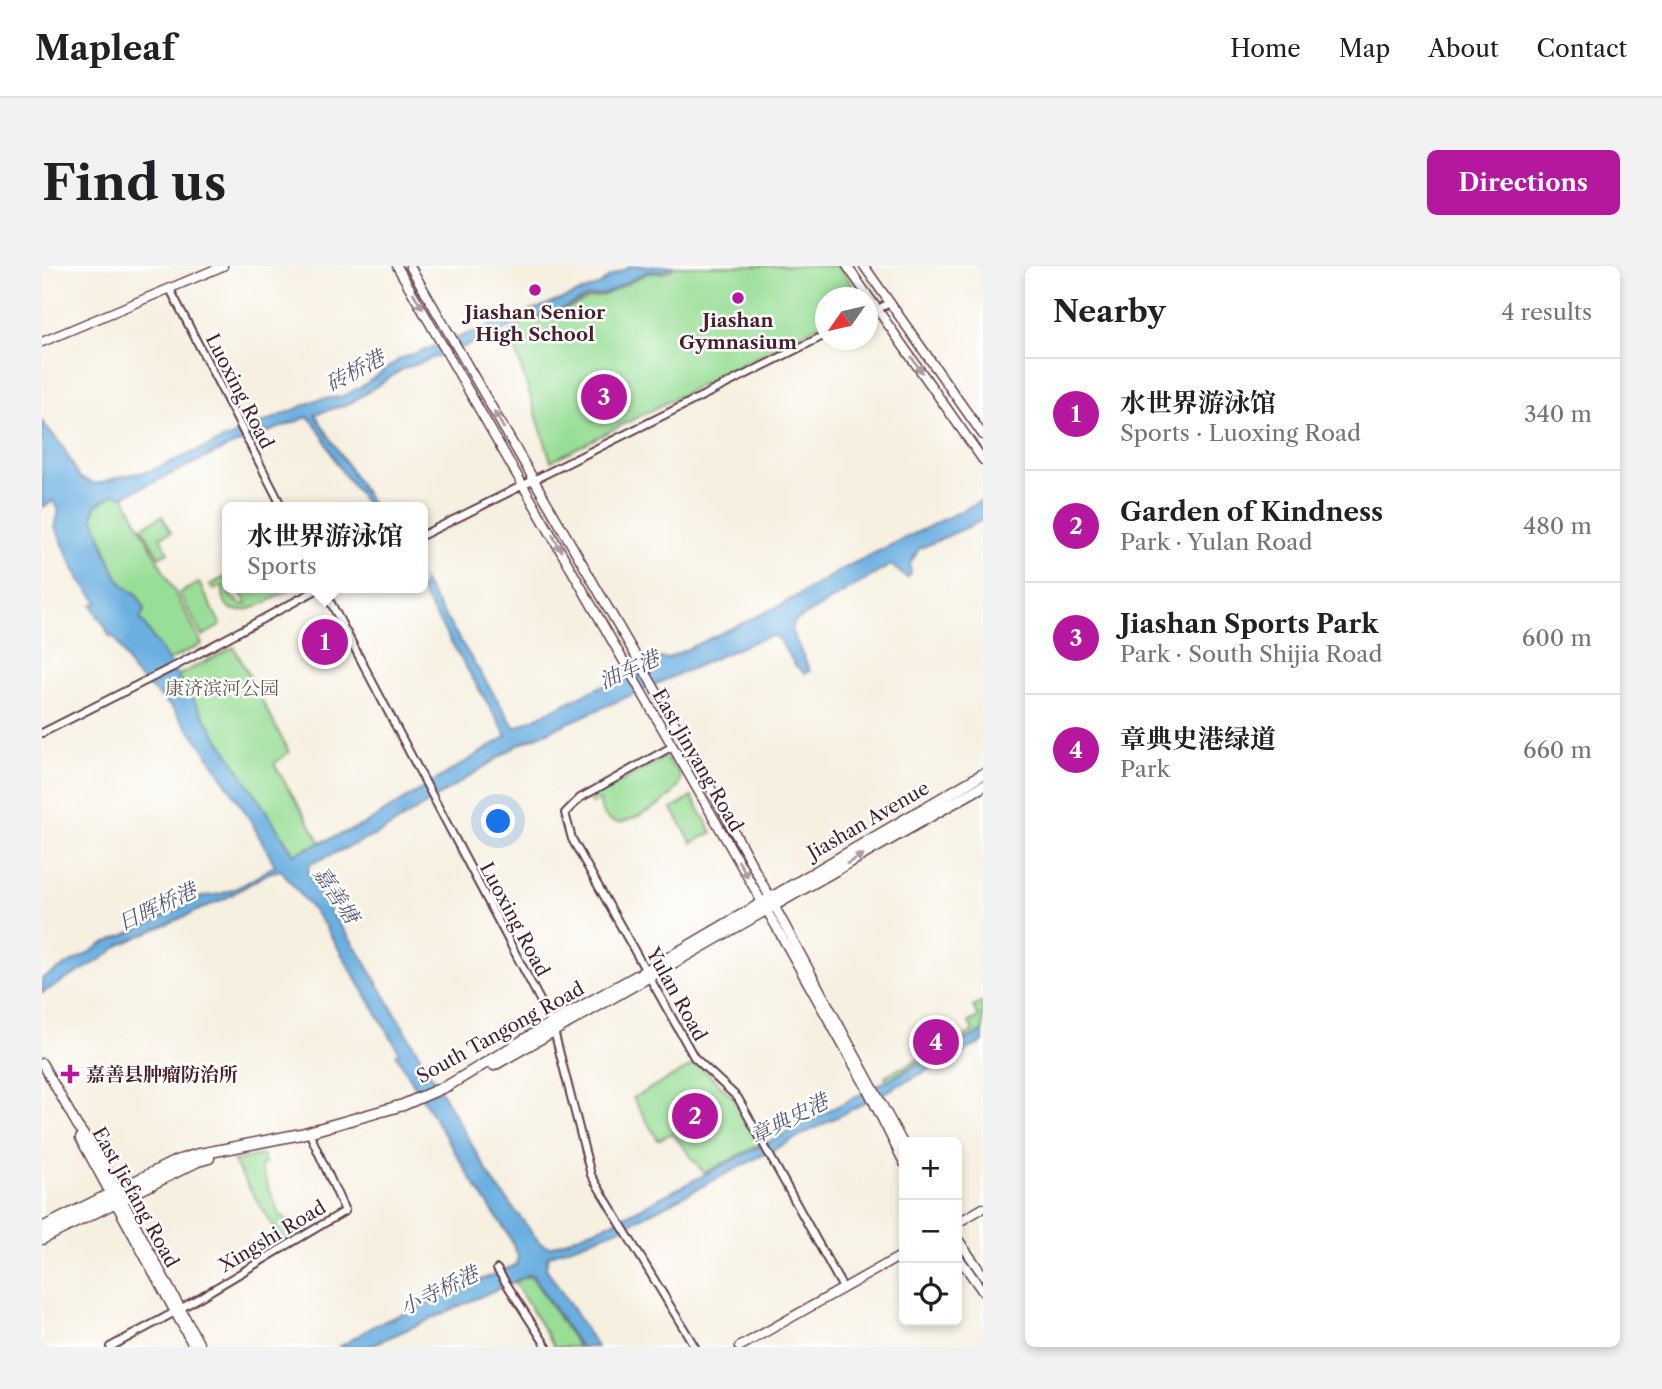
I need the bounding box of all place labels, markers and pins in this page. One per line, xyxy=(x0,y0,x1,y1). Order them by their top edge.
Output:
marker: Jiashan Senior High School xyxy=(527,282,543,298)
marker: Jiashan Gymnasium xyxy=(730,290,746,306)
place label: Jiashan Senior High School xyxy=(462,301,606,346)
place label: Jiashan Gymnasium xyxy=(679,309,797,354)
pin: 3 xyxy=(581,371,627,423)
pin: 1 xyxy=(302,616,348,668)
pin: 4 xyxy=(913,1016,959,1068)
place label: 嘉善县肿瘤防治所 xyxy=(86,1063,238,1086)
marker: 嘉善县肿瘤防治所 xyxy=(60,1064,80,1084)
pin: 2 xyxy=(672,1090,718,1142)

